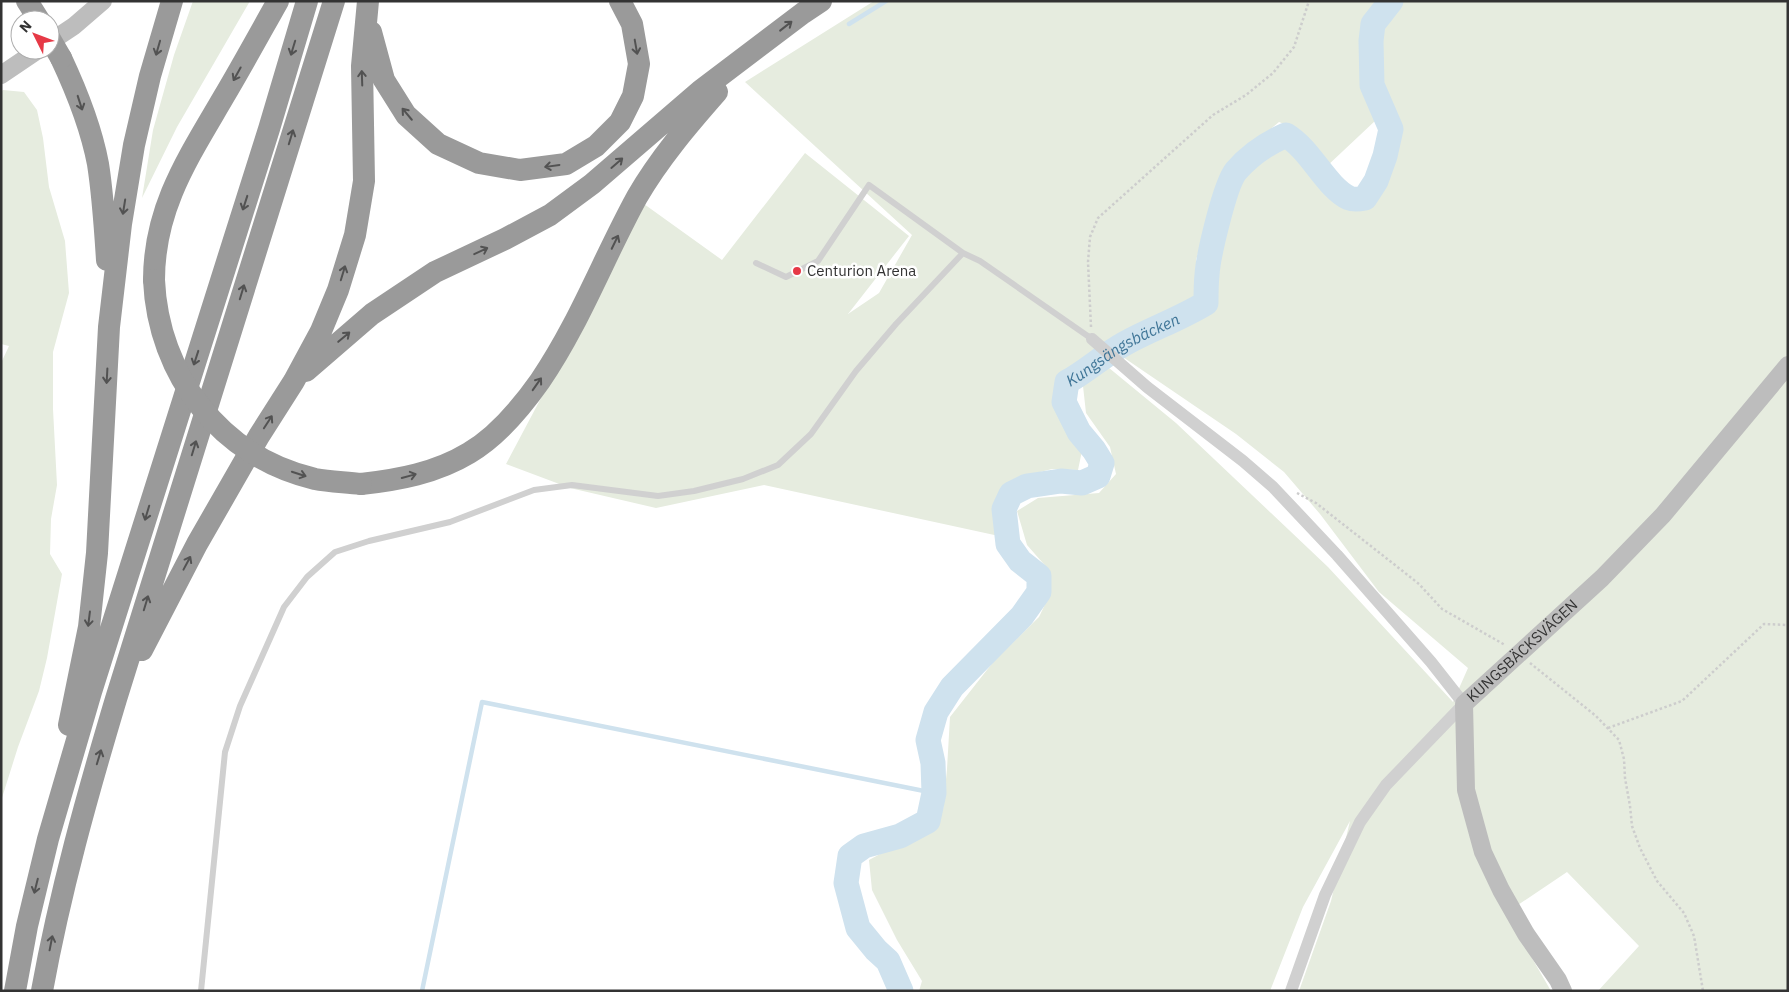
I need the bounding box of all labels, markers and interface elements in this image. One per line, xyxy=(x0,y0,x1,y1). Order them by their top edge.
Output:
north arrow xyxy=(10,10,60,60)
text: N xyxy=(15,17,35,36)
one-way arrow xyxy=(779,20,792,31)
one-way arrow xyxy=(631,38,641,54)
one-way arrow xyxy=(152,40,162,56)
one-way arrow xyxy=(287,40,297,56)
one-way arrow xyxy=(232,67,242,82)
one-way arrow xyxy=(357,71,367,87)
one-way arrow xyxy=(76,95,86,111)
one-way arrow xyxy=(401,108,412,121)
one-way arrow xyxy=(286,130,296,146)
one-way arrow xyxy=(610,158,623,169)
one-way arrow xyxy=(544,161,560,171)
one-way arrow xyxy=(240,195,249,211)
one-way arrow xyxy=(119,198,129,214)
one-way arrow xyxy=(611,235,621,250)
one-way arrow xyxy=(473,245,488,255)
place label: Centurion Arena xyxy=(807,261,916,280)
marker: Centurion Arena xyxy=(791,265,803,277)
one-way arrow xyxy=(339,266,349,282)
one-way arrow xyxy=(238,285,248,301)
water label: Kungsängsbäcken xyxy=(1062,309,1183,391)
one-way arrow xyxy=(337,332,350,343)
one-way arrow xyxy=(191,350,200,366)
one-way arrow xyxy=(102,367,111,383)
one-way arrow xyxy=(532,378,542,392)
one-way arrow xyxy=(263,415,273,429)
one-way arrow xyxy=(190,440,200,456)
one-way arrow xyxy=(291,470,307,479)
one-way arrow xyxy=(400,471,416,480)
one-way arrow xyxy=(142,505,152,521)
one-way arrow xyxy=(183,556,192,571)
one-way arrow xyxy=(142,595,151,611)
street label: KUNGSBÄCKSVÄGEN xyxy=(1462,595,1581,706)
one-way arrow xyxy=(84,611,94,627)
one-way arrow xyxy=(94,749,104,765)
one-way arrow xyxy=(31,878,41,894)
one-way arrow xyxy=(46,935,56,951)

